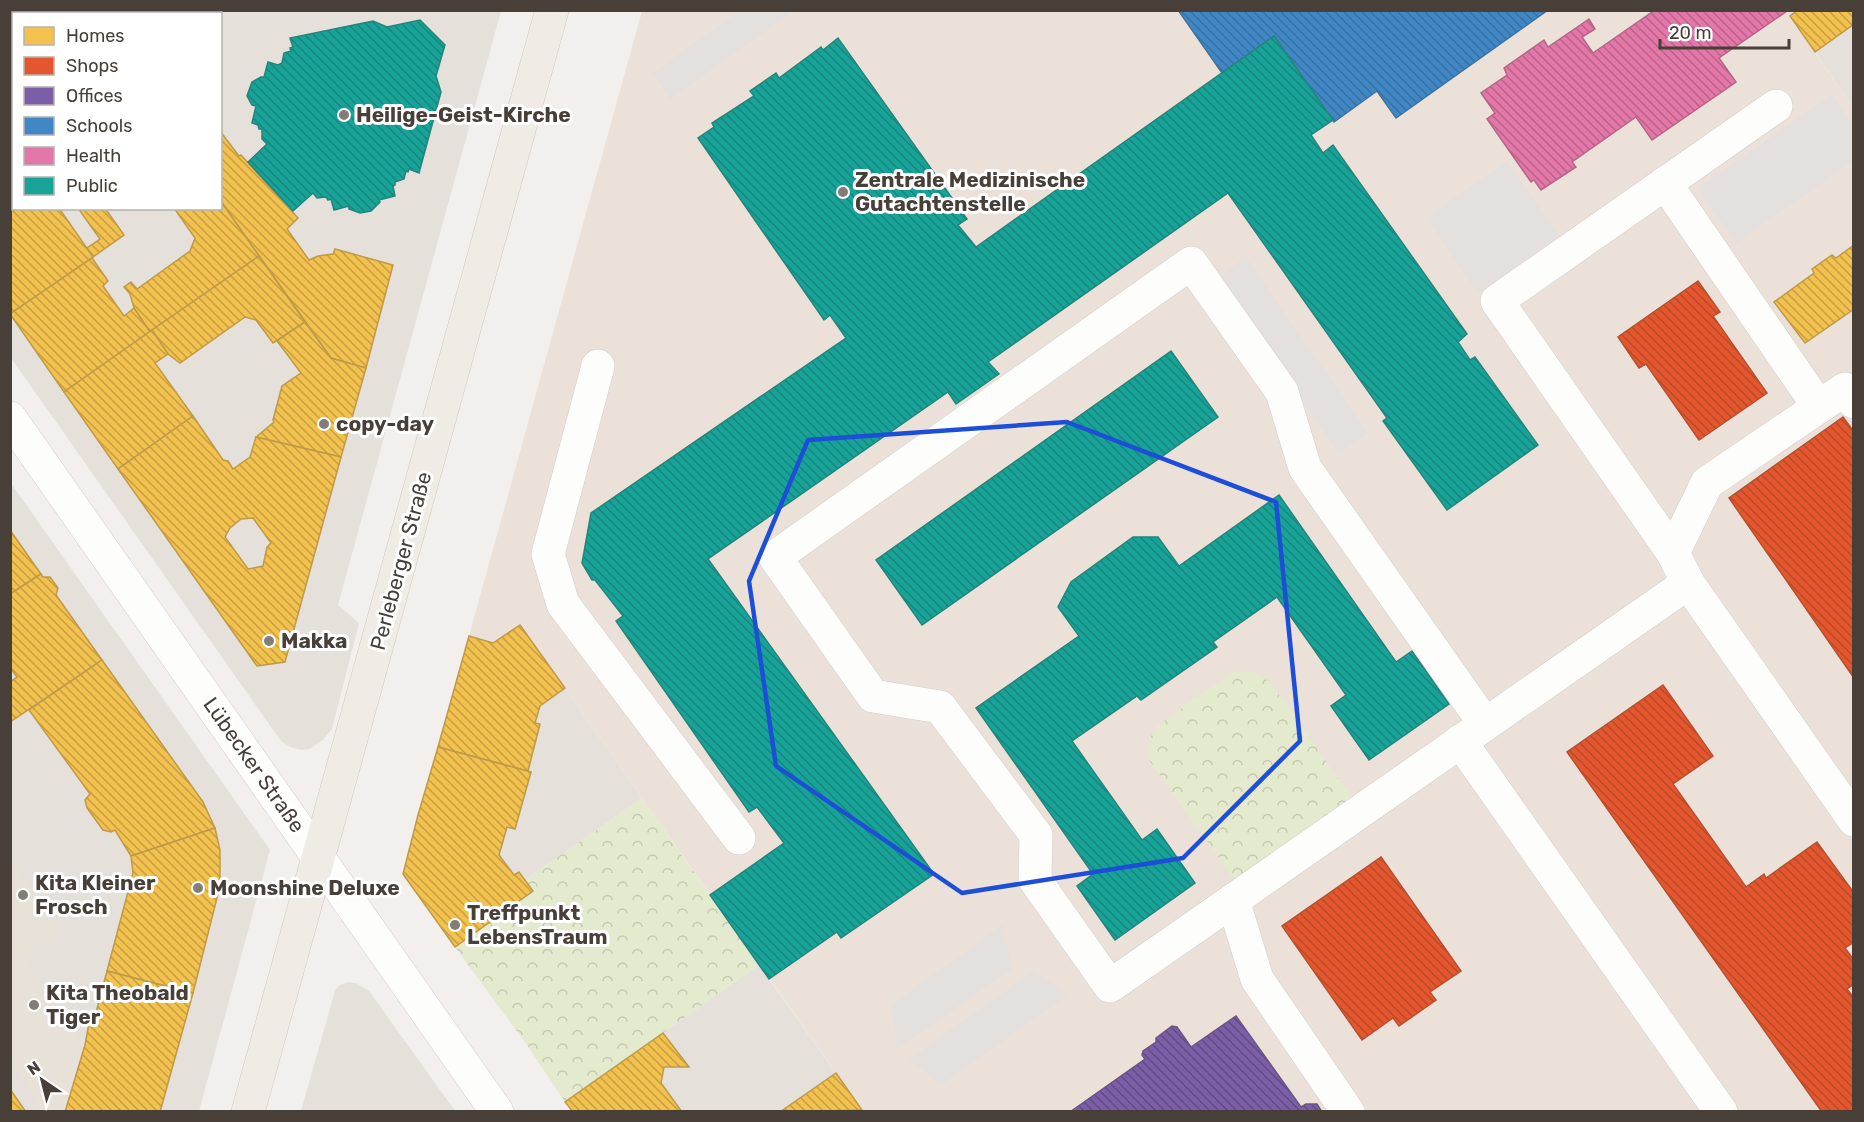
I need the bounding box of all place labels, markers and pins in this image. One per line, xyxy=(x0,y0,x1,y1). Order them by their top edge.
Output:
place label: Heilige-Geist-Kirche xyxy=(356,102,571,127)
marker: Heilige-Geist-Kirche xyxy=(337,108,351,122)
place label: Zentrale Medizinische Gutachtenstelle xyxy=(855,167,1085,216)
marker: Zentrale Medizinische Gutachtenstelle xyxy=(836,185,850,199)
place label: copy-day xyxy=(336,411,434,436)
marker: copy-day xyxy=(317,417,331,431)
place label: Makka xyxy=(281,628,348,653)
marker: Makka xyxy=(262,634,276,648)
place label: Kita Kleiner Frosch xyxy=(35,870,156,919)
place label: Moonshine Deluxe xyxy=(210,875,400,900)
marker: Moonshine Deluxe xyxy=(191,881,205,895)
marker: Kita Kleiner Frosch xyxy=(16,888,30,902)
place label: Treffpunkt LebensTraum xyxy=(467,900,608,949)
marker: Treffpunkt LebensTraum xyxy=(448,918,462,932)
place label: Kita Theobald Tiger xyxy=(46,980,189,1029)
marker: Kita Theobald Tiger xyxy=(27,998,41,1012)

